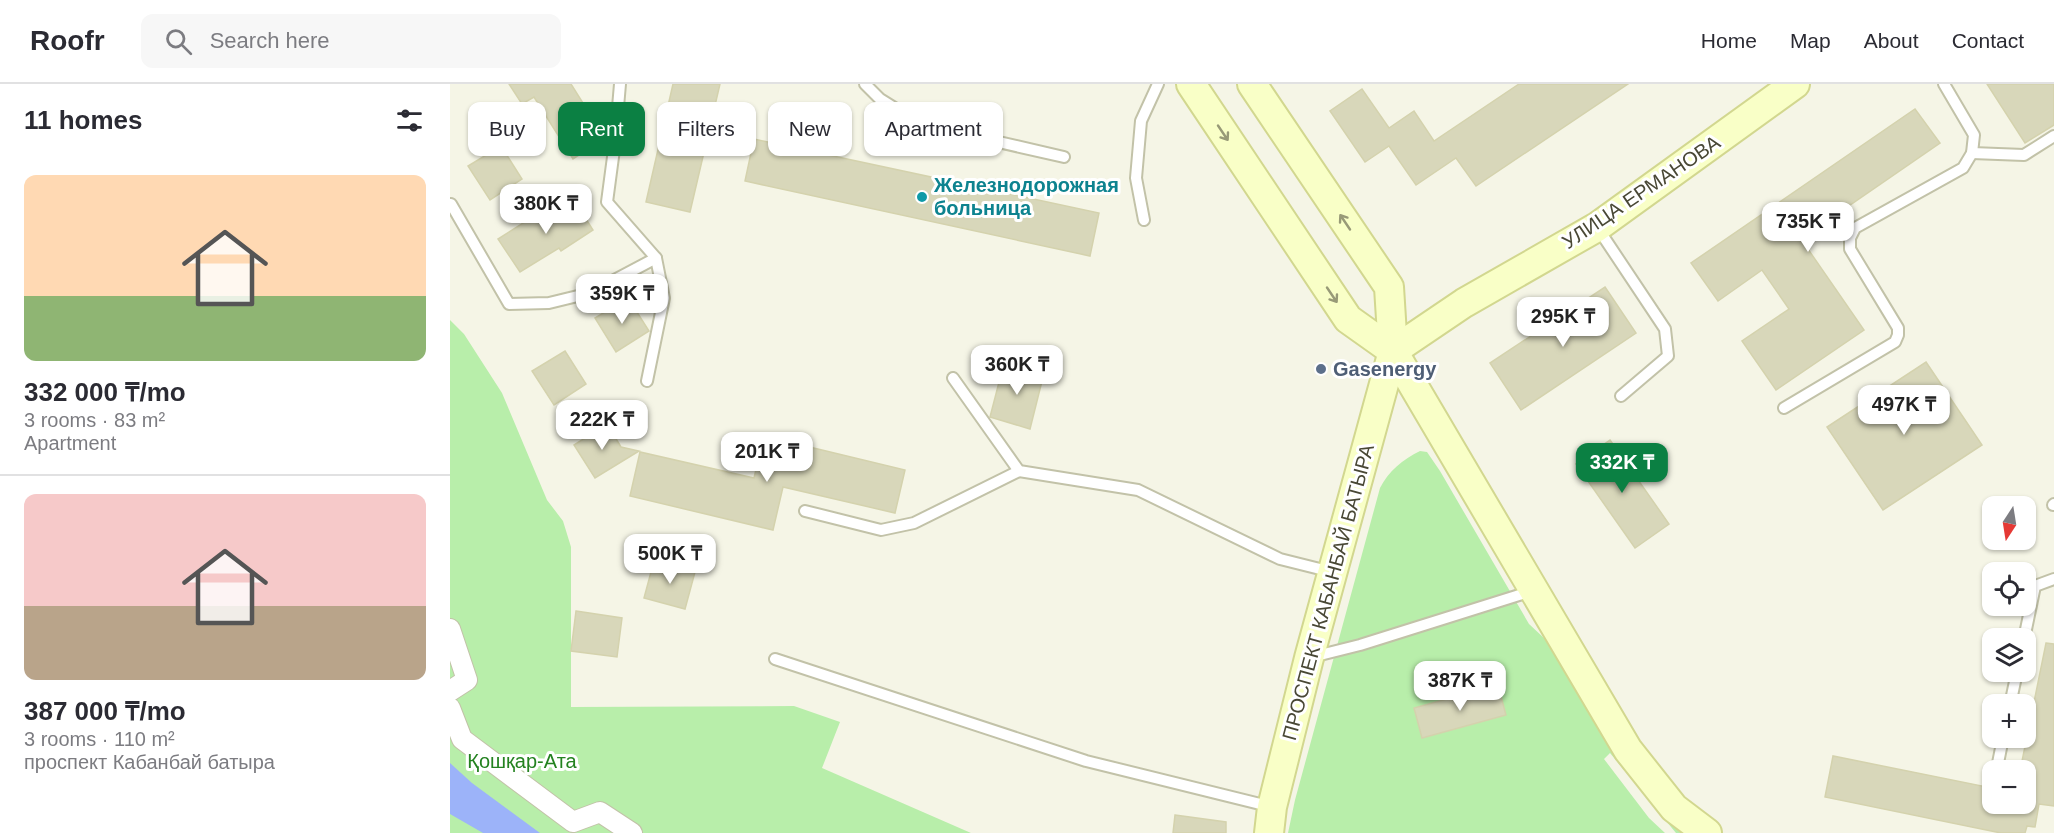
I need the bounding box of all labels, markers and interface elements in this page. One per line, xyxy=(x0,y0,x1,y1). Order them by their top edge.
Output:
search box xyxy=(141,14,561,68)
text: Roofr xyxy=(30,25,105,56)
icon: search xyxy=(162,25,195,58)
text: Search here xyxy=(210,28,330,53)
text: Home xyxy=(1701,29,1757,52)
text: Map xyxy=(1790,29,1831,52)
text: About xyxy=(1864,29,1919,52)
text: Contact xyxy=(1952,29,2024,52)
chip: Buy xyxy=(468,102,546,156)
chip: Rent xyxy=(558,102,645,156)
chip: Filters xyxy=(657,102,756,156)
chip: New xyxy=(768,102,852,156)
chip: Apartment xyxy=(864,102,1003,156)
icon: filters xyxy=(393,104,426,137)
text: 11 homes xyxy=(24,105,143,135)
one-way arrow xyxy=(1217,124,1230,141)
street label: УЛИЦА ЕРМАНОВА xyxy=(1558,131,1725,253)
place label: Железнодорожная больница xyxy=(933,174,1119,219)
pin: 380K ₸ xyxy=(497,184,595,235)
marker: Железнодорожная больница xyxy=(915,190,929,204)
text: 380K ₸ xyxy=(514,192,578,214)
pin: 735K ₸ xyxy=(1759,202,1857,253)
text: 735K ₸ xyxy=(1776,210,1840,232)
icon: home xyxy=(171,214,279,322)
one-way arrow xyxy=(1339,215,1351,231)
pin: 359K ₸ xyxy=(573,274,671,325)
text: 359K ₸ xyxy=(590,282,654,304)
one-way arrow xyxy=(1326,286,1338,303)
pin: 295K ₸ xyxy=(1514,297,1612,348)
text: 295K ₸ xyxy=(1531,305,1595,327)
pin: 360K ₸ xyxy=(968,345,1066,396)
text: 360K ₸ xyxy=(985,353,1049,375)
place label: Gasenergy xyxy=(1333,358,1437,380)
marker: Gasenergy xyxy=(1314,362,1328,376)
text: 332 000 ₸/mo xyxy=(24,377,186,407)
pin: 497K ₸ xyxy=(1855,385,1953,436)
text: 497K ₸ xyxy=(1872,393,1936,415)
pin: 222K ₸ xyxy=(553,400,651,451)
text: 222K ₸ xyxy=(570,408,634,430)
text: 3 rooms · 83 m² xyxy=(24,409,165,431)
text: Apartment xyxy=(24,432,116,454)
pin: 201K ₸ xyxy=(718,432,816,483)
text: 201K ₸ xyxy=(735,440,799,462)
street label: ПРОСПЕКТ КАБАНБАЙ БАТЫРА xyxy=(1277,441,1378,742)
pin: 332K ₸ xyxy=(1573,443,1671,494)
text: 332K ₸ xyxy=(1590,451,1654,473)
north arrow xyxy=(1982,496,2036,550)
map controls xyxy=(1982,496,2036,814)
icon: home xyxy=(171,533,279,641)
pin: 500K ₸ xyxy=(621,534,719,585)
text: 500K ₸ xyxy=(638,542,702,564)
button: locate xyxy=(1982,562,2036,616)
button: layers xyxy=(1982,628,2036,682)
pin: 387K ₸ xyxy=(1411,661,1509,712)
text: 387K ₸ xyxy=(1428,669,1492,691)
button: + xyxy=(1982,694,2036,748)
text: 387 000 ₸/mo xyxy=(24,696,186,726)
text: 3 rooms · 110 m² xyxy=(24,728,175,750)
park label: Қошқар-Ата xyxy=(467,750,578,772)
text: проспект Кабанбай батыра xyxy=(24,751,275,773)
button: − xyxy=(1982,760,2036,814)

